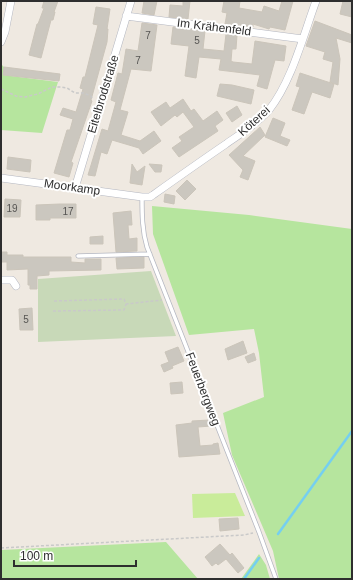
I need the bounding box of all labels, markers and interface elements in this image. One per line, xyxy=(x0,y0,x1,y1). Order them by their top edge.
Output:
street label: Im Krähenfeld xyxy=(176,15,252,39)
house number: 7 xyxy=(145,30,151,41)
house number: 5 xyxy=(194,35,200,46)
street label: Eitelbrodstraße xyxy=(84,53,122,135)
house number: 7 xyxy=(135,55,141,66)
street label: Köterei xyxy=(235,103,273,139)
street label: Moorkamp xyxy=(43,176,101,198)
house number: 19 xyxy=(6,203,18,214)
house number: 17 xyxy=(62,206,74,217)
house number: 5 xyxy=(23,314,29,325)
street label: Feuerbergweg xyxy=(183,350,223,428)
scale bar xyxy=(14,542,136,568)
text: 100 m xyxy=(20,549,53,563)

